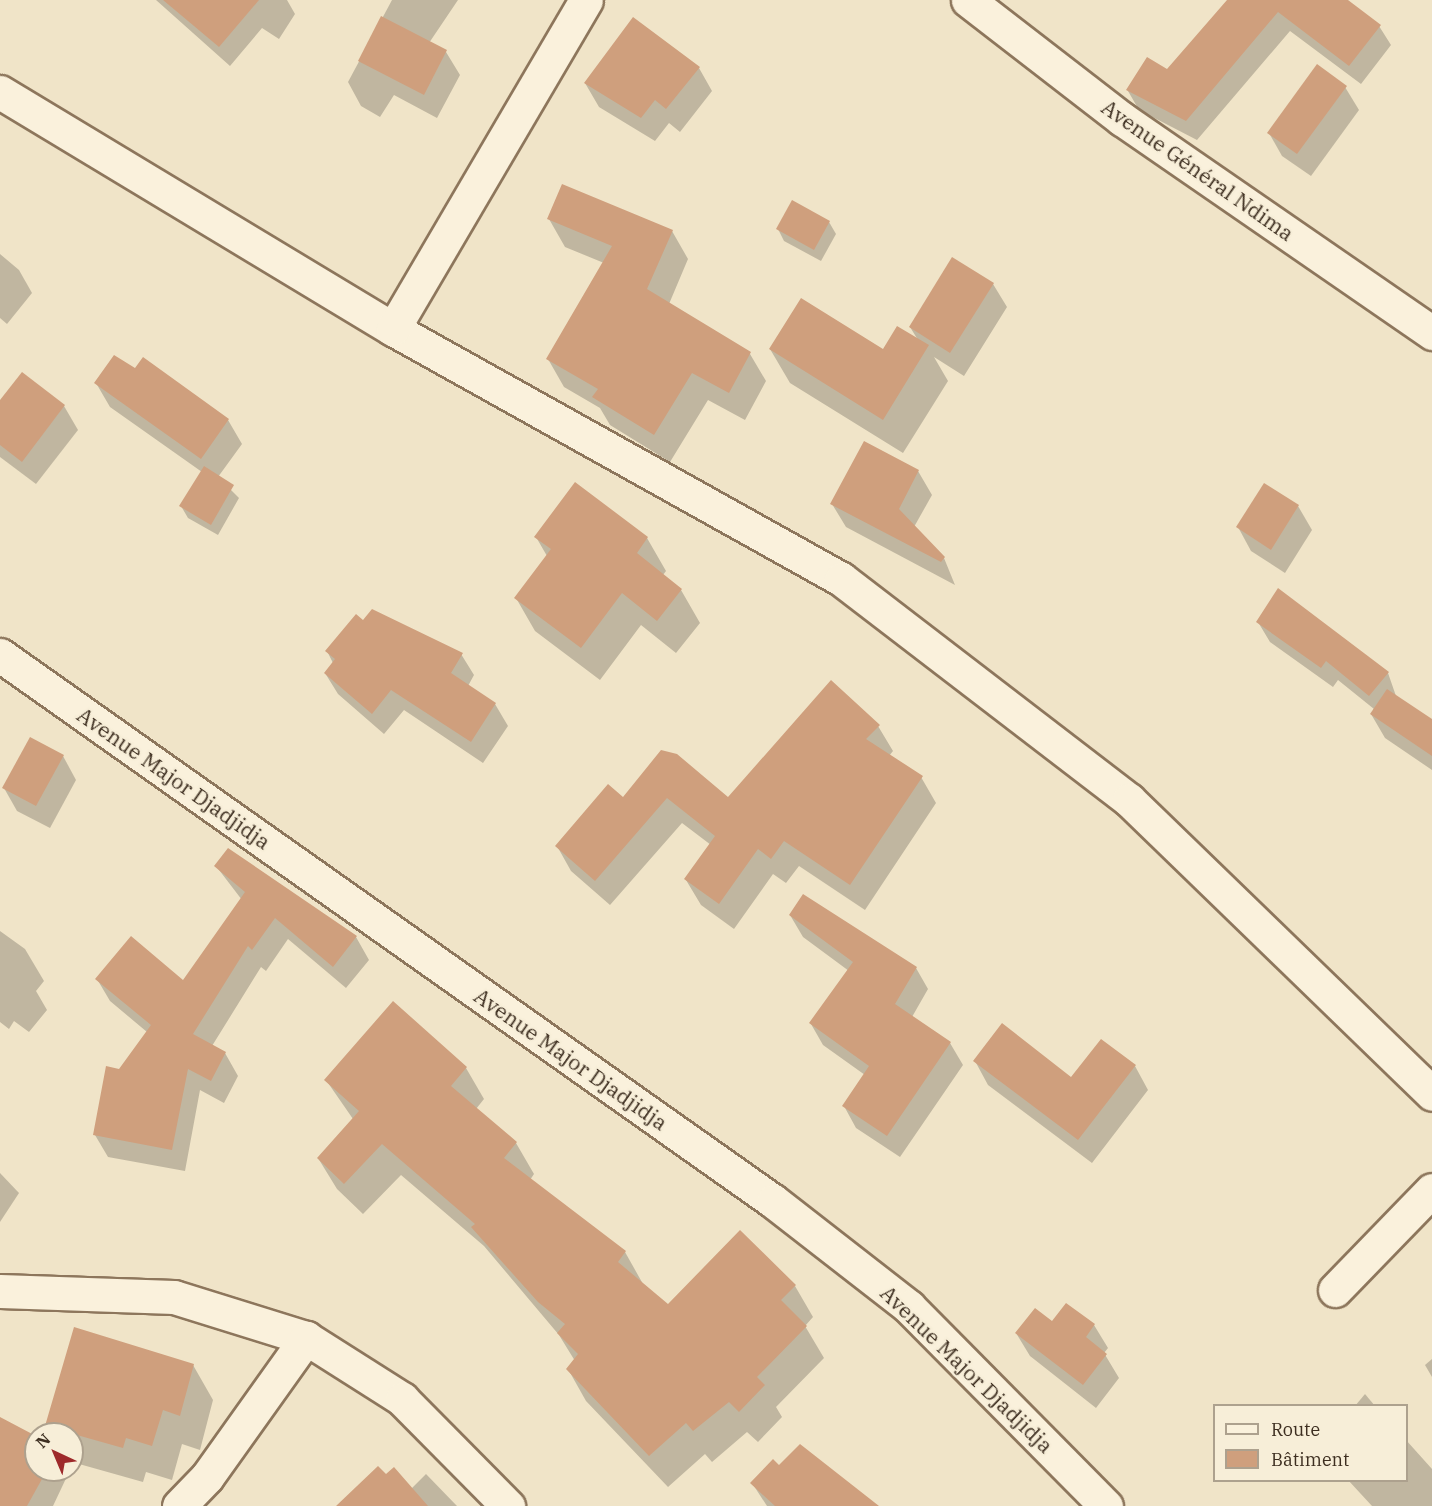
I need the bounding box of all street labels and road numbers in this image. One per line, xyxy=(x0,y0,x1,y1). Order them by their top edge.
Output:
street label: Avenue Général Ndima xyxy=(1097,94,1299,246)
street label: Avenue Major Djadjidja xyxy=(73,702,275,854)
street label: Avenue Major Djadjidja xyxy=(470,983,672,1135)
street label: Avenue Major Djadjidja xyxy=(876,1280,1058,1458)

